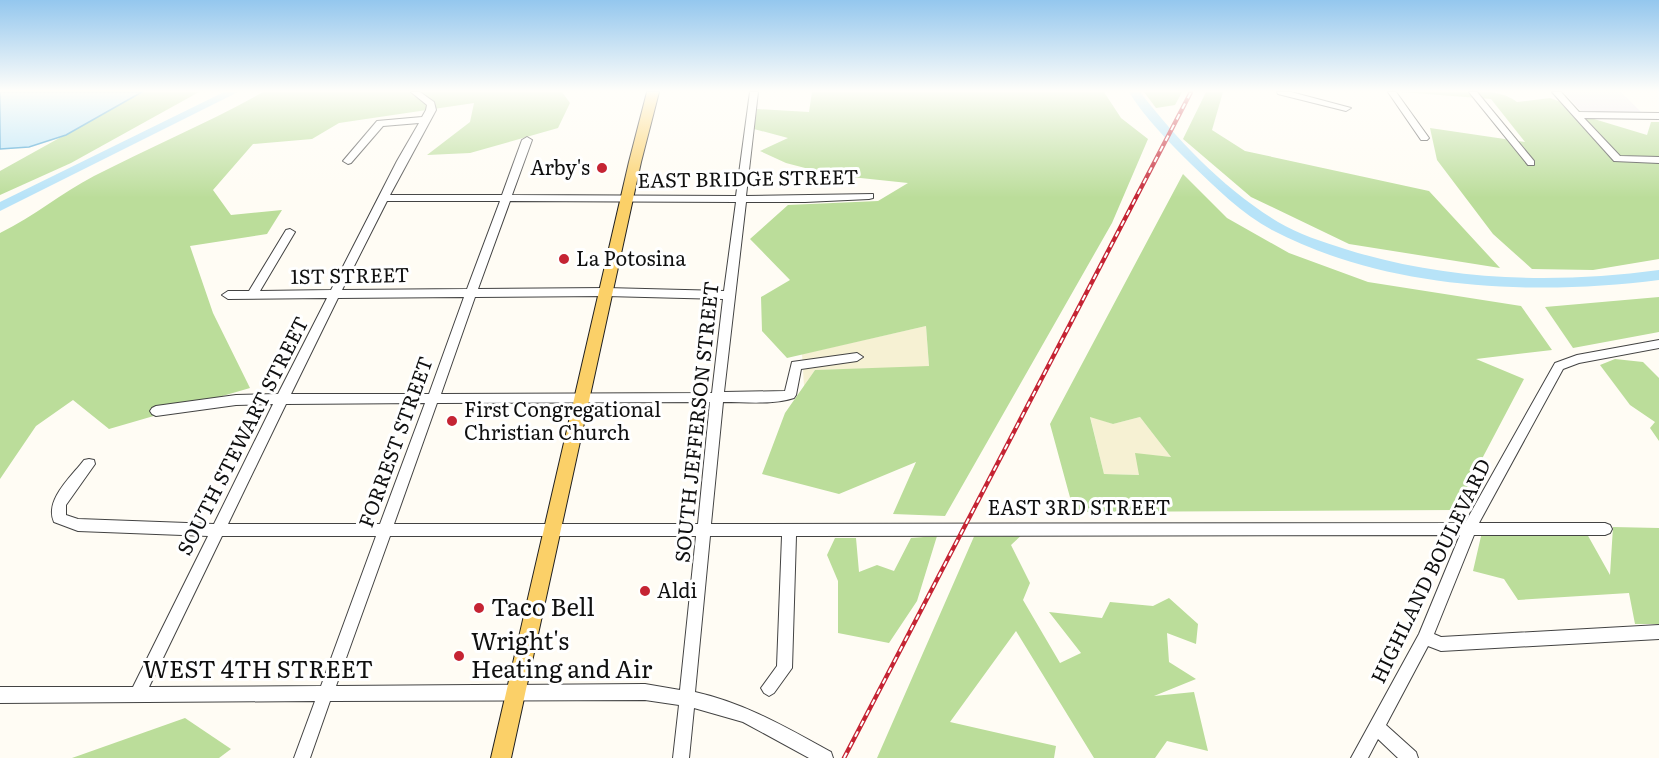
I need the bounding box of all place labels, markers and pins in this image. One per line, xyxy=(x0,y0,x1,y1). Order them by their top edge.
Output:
place label: Arby's xyxy=(530,151,590,181)
marker: Arby's xyxy=(595,161,609,175)
place label: La Potosina xyxy=(576,242,686,272)
marker: La Potosina xyxy=(557,252,571,266)
place label: First Congregational Christian Church xyxy=(464,393,661,446)
marker: First Congregational Christian Church xyxy=(445,414,459,428)
place label: Aldi xyxy=(657,574,697,604)
marker: Aldi xyxy=(638,584,652,598)
place label: Taco Bell xyxy=(491,588,595,623)
marker: Taco Bell xyxy=(472,601,486,615)
place label: Wright's Heating and Air xyxy=(471,622,653,685)
marker: Wright's Heating and Air xyxy=(452,649,466,663)

